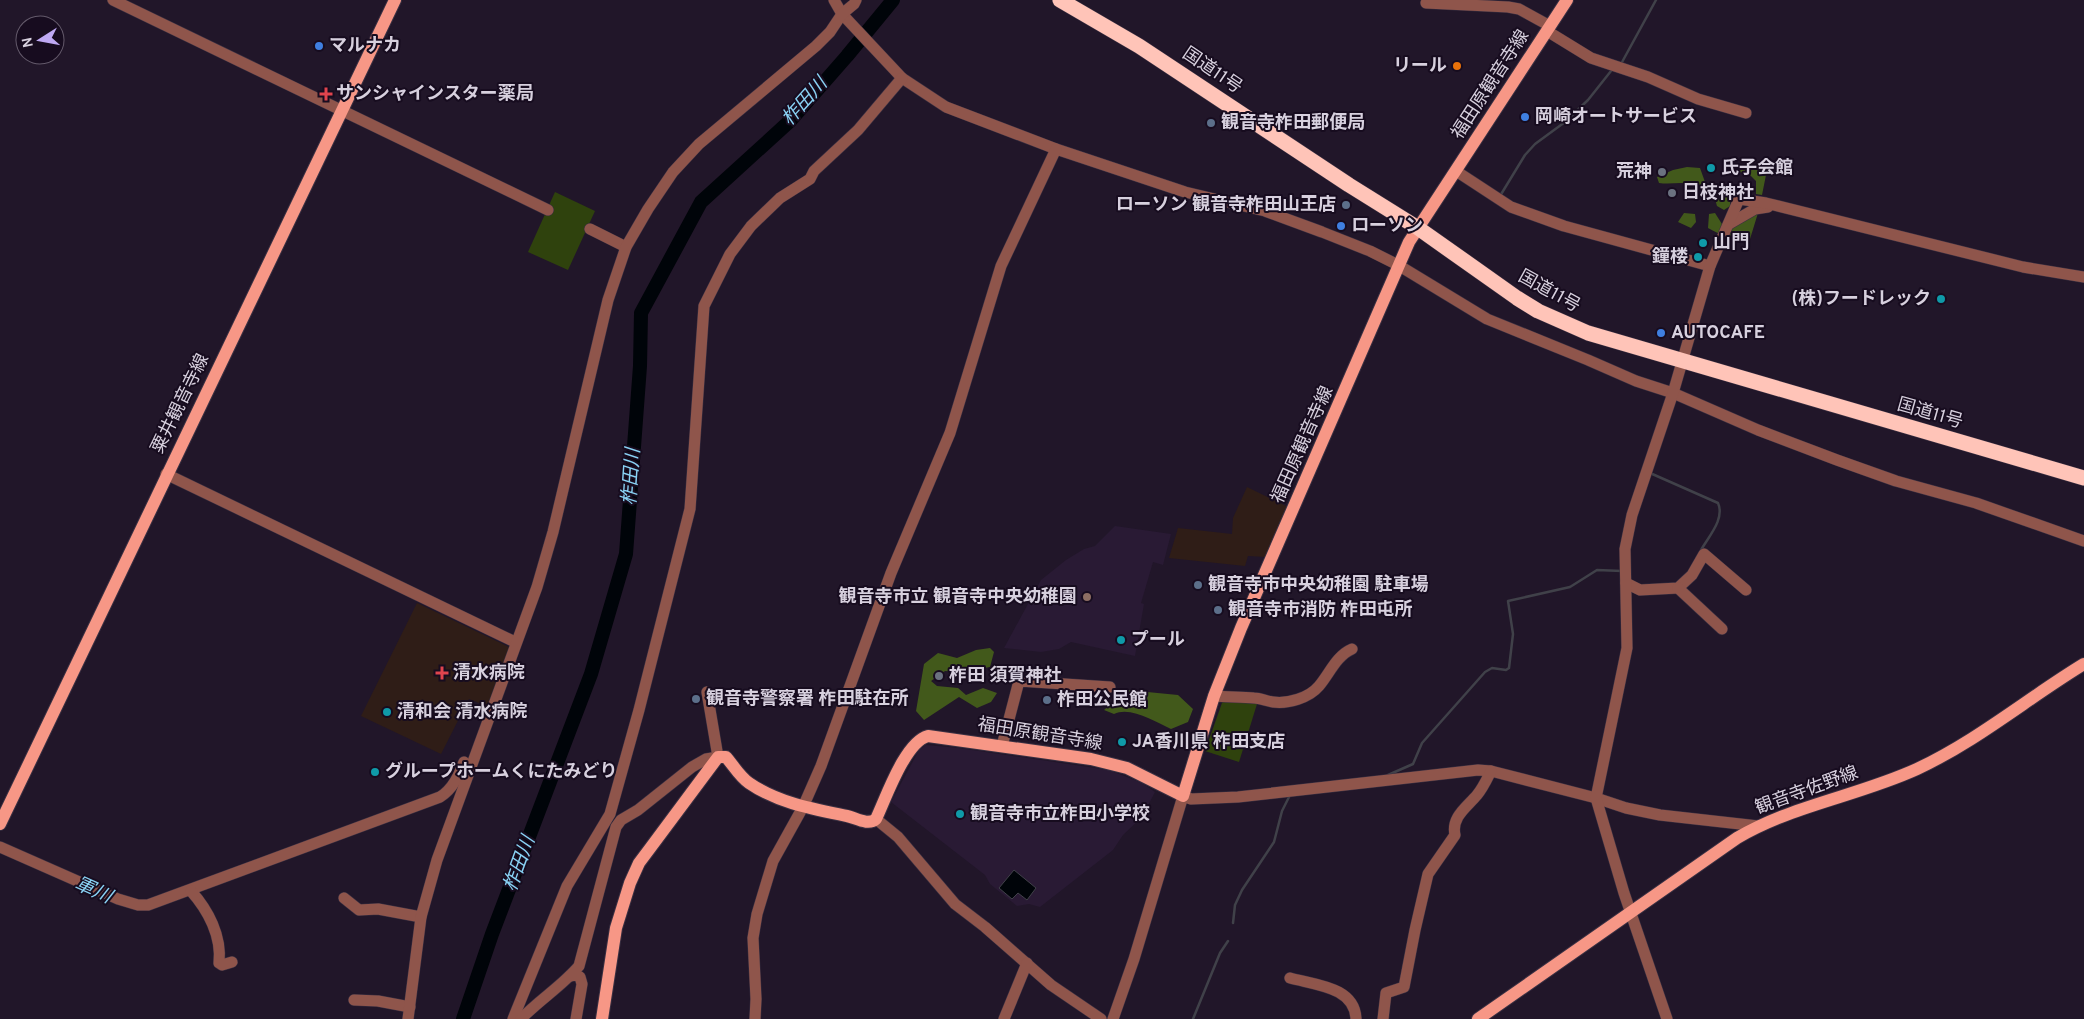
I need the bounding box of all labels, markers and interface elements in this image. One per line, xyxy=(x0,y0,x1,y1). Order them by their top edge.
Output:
north arrow xyxy=(15,15,65,65)
street label: 福田原観音寺線 xyxy=(1447,26,1535,144)
place label: マルナカ xyxy=(329,35,401,58)
text: N xyxy=(19,36,38,49)
marker: マルナカ xyxy=(313,40,325,52)
street label: 国道11号 xyxy=(1178,43,1246,99)
place label: リール xyxy=(1393,55,1447,78)
marker: リール xyxy=(1451,60,1463,72)
water label: 柞田川 xyxy=(777,71,834,131)
place label: サンシャインスター薬局 xyxy=(336,83,534,106)
marker: サンシャインスター薬局 xyxy=(320,88,332,100)
place label: 岡崎オートサービス xyxy=(1535,106,1697,129)
marker: 岡崎オートサービス xyxy=(1519,111,1531,123)
place label: 観音寺柞田郵便局 xyxy=(1221,112,1365,135)
marker: 観音寺柞田郵便局 xyxy=(1205,117,1217,129)
place label: 氏子会館 xyxy=(1721,157,1793,180)
place label: 荒神 xyxy=(1616,161,1652,184)
marker: 氏子会館 xyxy=(1705,162,1717,174)
marker: 荒神 xyxy=(1656,166,1668,178)
place label: 日枝神社 xyxy=(1682,182,1754,205)
marker: 日枝神社 xyxy=(1666,187,1678,199)
place label: ローソン 観音寺柞田山王店 xyxy=(1116,194,1336,217)
marker: ローソン 観音寺柞田山王店 xyxy=(1340,199,1352,211)
place label: ローソン xyxy=(1351,215,1423,238)
marker: ローソン xyxy=(1335,220,1347,232)
place label: 山門 xyxy=(1713,232,1749,255)
marker: 山門 xyxy=(1697,237,1709,249)
place label: 鐘楼 xyxy=(1651,246,1688,269)
marker: 鐘楼 xyxy=(1692,251,1704,263)
street label: 国道11号 xyxy=(1514,266,1584,318)
place label: (株)フードレック xyxy=(1792,288,1931,311)
marker: (株)フードレック xyxy=(1935,293,1947,305)
place label: AUTOCAFE xyxy=(1671,322,1765,345)
marker: AUTOCAFE xyxy=(1655,327,1667,339)
street label: 粟井観音寺線 xyxy=(147,350,215,458)
street label: 福田原観音寺線 xyxy=(1267,383,1339,507)
street label: 国道11号 xyxy=(1894,394,1966,434)
water label: 柞田川 xyxy=(618,446,646,506)
place label: 観音寺市中央幼稚園 駐車場 xyxy=(1208,574,1429,597)
marker: 観音寺市中央幼稚園 駐車場 xyxy=(1192,579,1204,591)
place label: 観音寺市立 観音寺中央幼稚園 xyxy=(839,586,1077,609)
marker: 観音寺市立 観音寺中央幼稚園 xyxy=(1081,591,1093,603)
place label: 観音寺市消防 柞田屯所 xyxy=(1228,599,1413,622)
marker: 観音寺市消防 柞田屯所 xyxy=(1212,604,1224,616)
place label: プール xyxy=(1131,629,1185,652)
marker: プール xyxy=(1115,634,1127,646)
place label: 清水病院 xyxy=(453,662,525,685)
place label: 柞田 須賀神社 xyxy=(949,665,1062,688)
marker: 清水病院 xyxy=(435,666,449,680)
marker: 柞田 須賀神社 xyxy=(933,670,945,682)
place label: 観音寺警察署 柞田駐在所 xyxy=(706,688,909,711)
place label: 柞田公民館 xyxy=(1057,689,1147,712)
marker: 観音寺警察署 柞田駐在所 xyxy=(690,693,702,705)
marker: 柞田公民館 xyxy=(1041,694,1053,706)
place label: 清和会 清水病院 xyxy=(397,701,528,724)
marker: 清和会 清水病院 xyxy=(381,706,393,718)
street label: 福田原観音寺線 xyxy=(976,714,1104,756)
place label: JA香川県 柞田支店 xyxy=(1132,731,1285,754)
marker: JA香川県 柞田支店 xyxy=(1116,736,1128,748)
place label: グループホームくにたみどり xyxy=(385,761,617,784)
street label: 観音寺佐野線 xyxy=(1752,762,1862,820)
marker: グループホームくにたみどり xyxy=(369,766,381,778)
place label: 観音寺市立柞田小学校 xyxy=(970,803,1150,826)
marker: 観音寺市立柞田小学校 xyxy=(954,808,966,820)
water label: 柞田川 xyxy=(499,831,542,895)
water label: 軍川 xyxy=(71,872,117,911)

